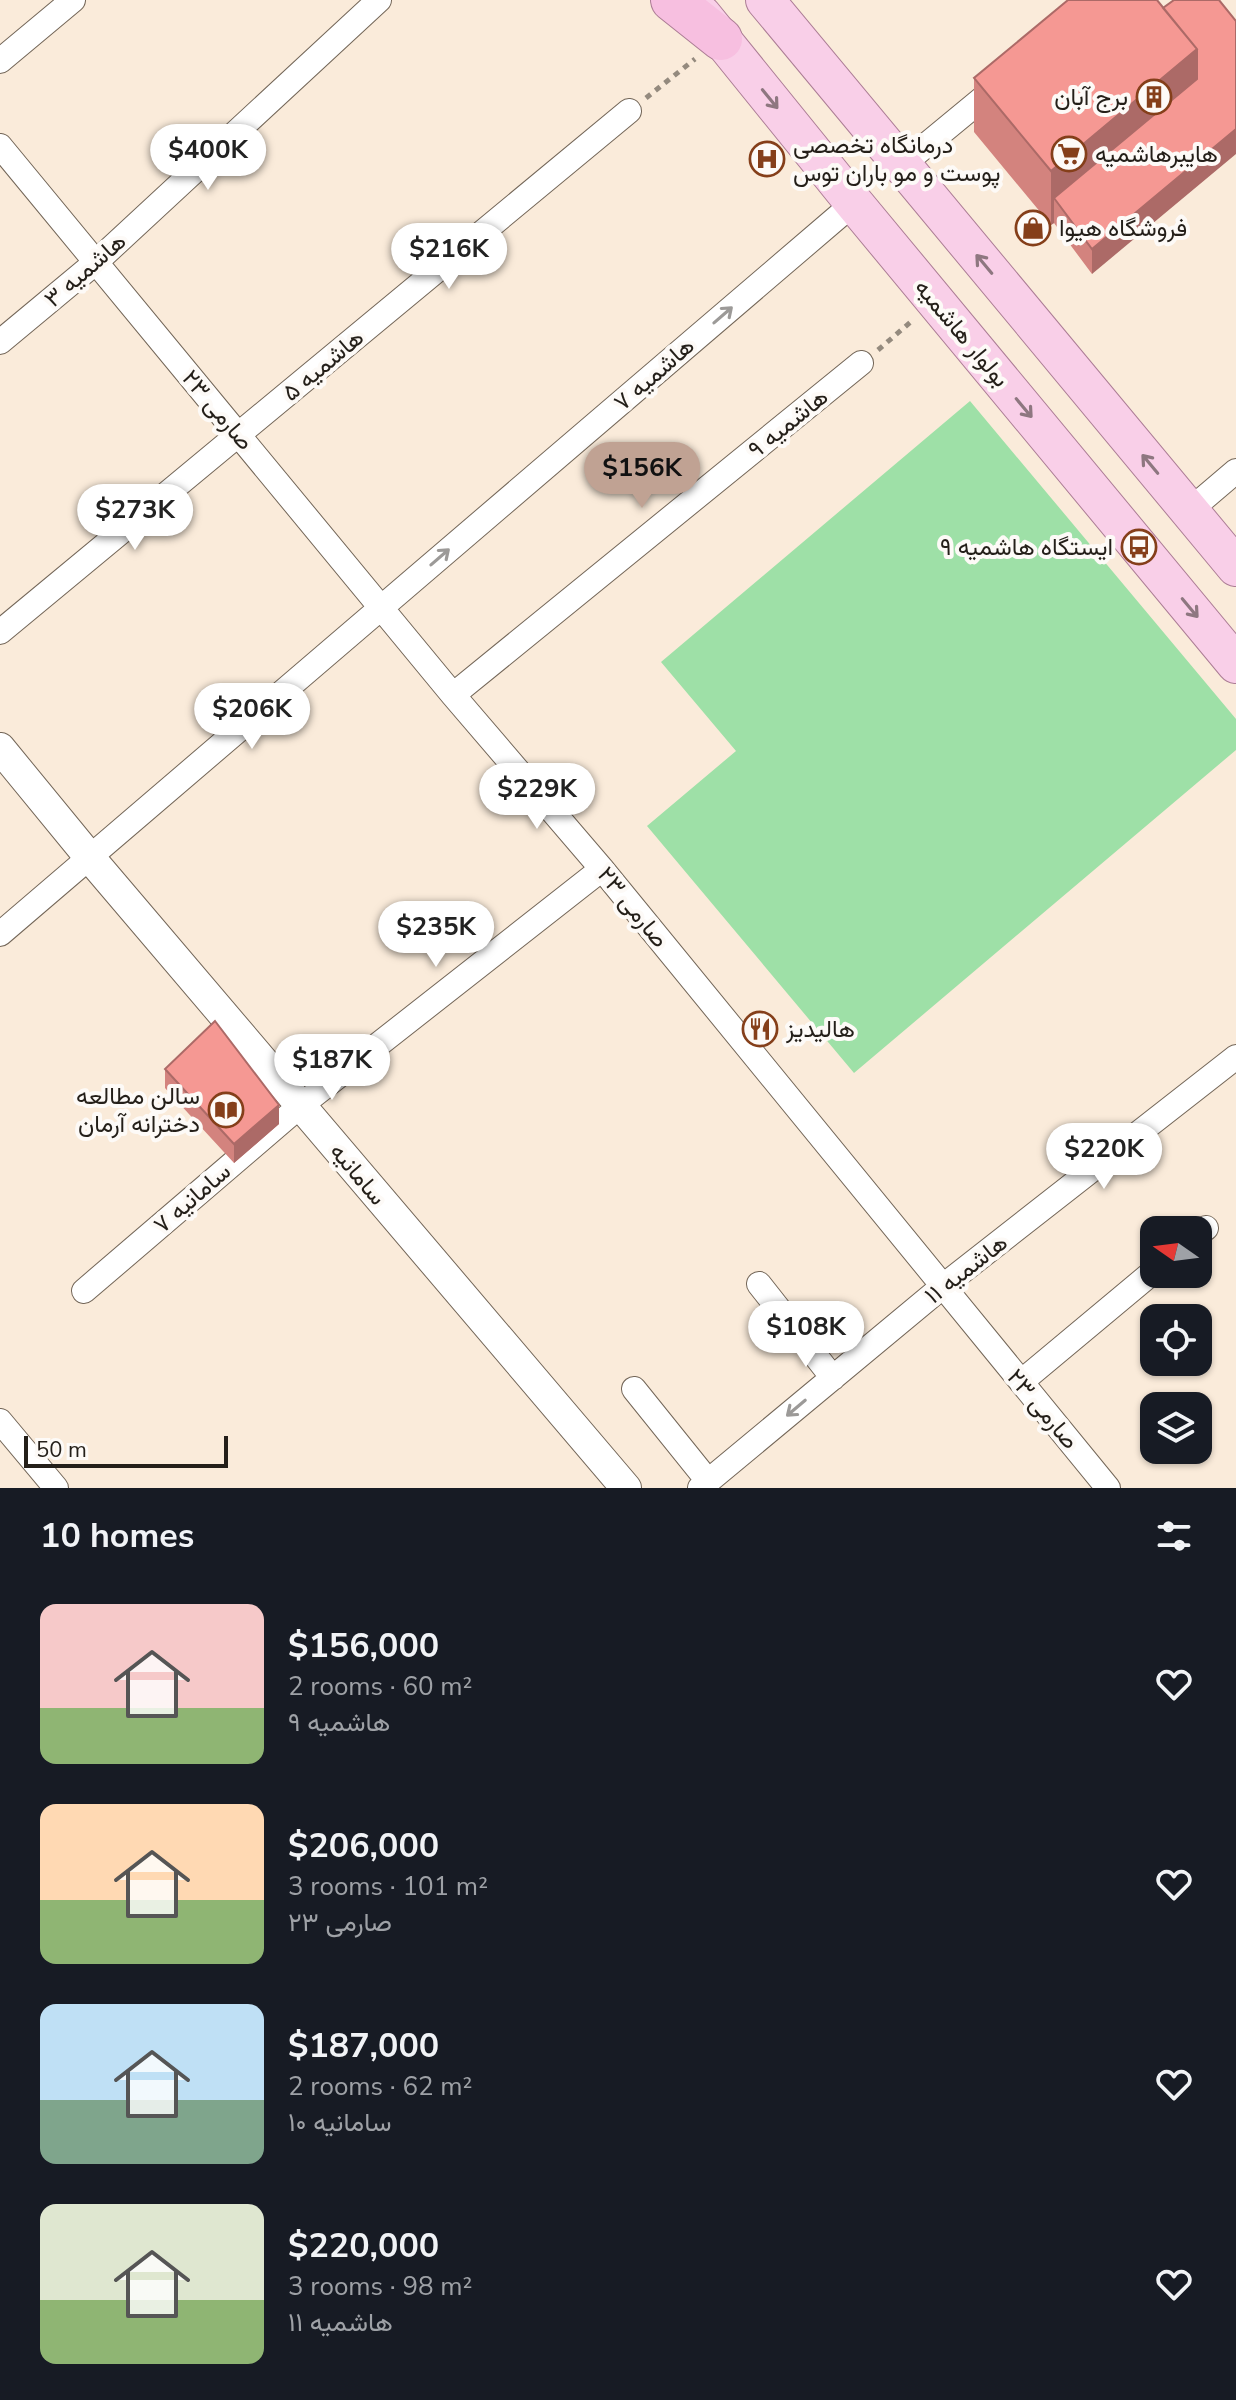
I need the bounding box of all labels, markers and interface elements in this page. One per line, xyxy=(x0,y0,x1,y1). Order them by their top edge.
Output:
building icon: برج آبان xyxy=(1135,78,1173,116)
place label: برج آبان xyxy=(1054,81,1128,113)
one-way arrow xyxy=(761,89,779,109)
pin: $400K xyxy=(152,124,264,192)
place label: درمانگاه تخصصی پوست و مو باران توس xyxy=(793,129,1001,189)
text: $400K xyxy=(168,132,248,167)
supermarket icon: هایبرهاشمیه xyxy=(1050,135,1088,173)
place label: هایبرهاشمیه xyxy=(1095,138,1218,170)
hospital icon: درمانگاه تخصصی پوست و مو باران توس xyxy=(748,140,786,178)
shop icon: فروشگاه هیوا xyxy=(1014,209,1052,247)
place label: فروشگاه هیوا xyxy=(1059,212,1187,244)
pin: $216K xyxy=(393,223,505,291)
street label: هاشمیه ۳ xyxy=(37,226,133,314)
text: $216K xyxy=(409,231,489,266)
one-way arrow xyxy=(975,254,993,275)
street label: بولوار هاشمیه xyxy=(907,272,1017,394)
one-way arrow xyxy=(712,306,733,324)
street label: هاشمیه ۵ xyxy=(276,322,370,408)
street label: هاشمیه ۷ xyxy=(607,330,701,418)
street label: صارمی ۲۳ xyxy=(175,363,261,457)
street label: هاشمیه ۹ xyxy=(741,381,835,465)
one-way arrow xyxy=(1015,398,1033,418)
pin: $156K xyxy=(586,442,698,510)
text: $156K xyxy=(602,450,682,485)
one-way arrow xyxy=(1141,454,1159,475)
pin: $273K xyxy=(79,484,191,552)
text: $273K xyxy=(95,492,175,527)
bus stop icon: ایستگاه هاشمیه ۹ xyxy=(1120,528,1158,566)
place label: ایستگاه هاشمیه ۹ xyxy=(940,531,1113,563)
one-way arrow xyxy=(430,548,450,566)
one-way arrow xyxy=(1181,598,1199,618)
pin: $206K xyxy=(196,683,308,751)
text: $206K xyxy=(212,691,292,726)
pin: $229K xyxy=(481,763,593,831)
text: $229K xyxy=(497,771,577,806)
street label: صارمی ۲۳ xyxy=(590,860,676,954)
pin: $235K xyxy=(380,901,492,969)
text: $235K xyxy=(396,909,476,944)
restaurant icon: هالیدیز xyxy=(741,1010,779,1048)
place label: هالیدیز xyxy=(785,1013,855,1045)
pin: $187K xyxy=(276,1034,388,1102)
text: $187K xyxy=(292,1042,372,1077)
place label: سالن مطالعه دخترانه آرمان xyxy=(76,1080,200,1140)
library icon: سالن مطالعه دخترانه آرمان xyxy=(207,1091,245,1129)
pin: $220K xyxy=(1048,1123,1160,1191)
text: $220K xyxy=(1064,1131,1144,1166)
street label: سامانیه xyxy=(323,1136,393,1212)
street label: سامانیه ۷ xyxy=(147,1156,237,1240)
north arrow xyxy=(1140,1216,1212,1288)
map controls xyxy=(1140,1216,1212,1464)
street label: هاشمیه ۱۱ xyxy=(918,1227,1014,1311)
pin: $108K xyxy=(750,1301,862,1369)
button: locate xyxy=(1140,1304,1212,1376)
text: $108K xyxy=(766,1309,846,1344)
street label: صارمی ۲۳ xyxy=(1000,1362,1086,1456)
button: layers xyxy=(1140,1392,1212,1464)
one-way arrow xyxy=(786,1399,807,1417)
scale bar xyxy=(24,1432,228,1468)
text: 50 m xyxy=(36,1435,87,1465)
text: 10 homes xyxy=(40,1513,194,1559)
icon: filters xyxy=(1152,1514,1196,1558)
text: $156,000 xyxy=(288,1623,439,1669)
icon: home xyxy=(104,1636,200,1732)
icon: heart xyxy=(1152,1662,1196,1706)
text: 2 rooms · 60 m² xyxy=(288,1669,472,1704)
text: هاشمیه ۹ xyxy=(288,1705,390,1740)
text: $206,000 xyxy=(288,1823,439,1869)
icon: home xyxy=(104,1836,200,1932)
icon: heart xyxy=(1152,1862,1196,1906)
text: 3 rooms · 101 m² xyxy=(288,1869,488,1904)
text: صارمی ۲۳ xyxy=(288,1905,392,1940)
text: $187,000 xyxy=(288,2023,439,2069)
icon: home xyxy=(104,2036,200,2132)
icon: heart xyxy=(1152,2062,1196,2106)
text: 2 rooms · 62 m² xyxy=(288,2069,472,2104)
text: سامانیه ۱۰ xyxy=(288,2105,391,2140)
text: $220,000 xyxy=(288,2223,439,2269)
icon: home xyxy=(104,2236,200,2332)
icon: heart xyxy=(1152,2262,1196,2306)
text: 3 rooms · 98 m² xyxy=(288,2269,472,2304)
text: هاشمیه ۱۱ xyxy=(288,2305,393,2340)

